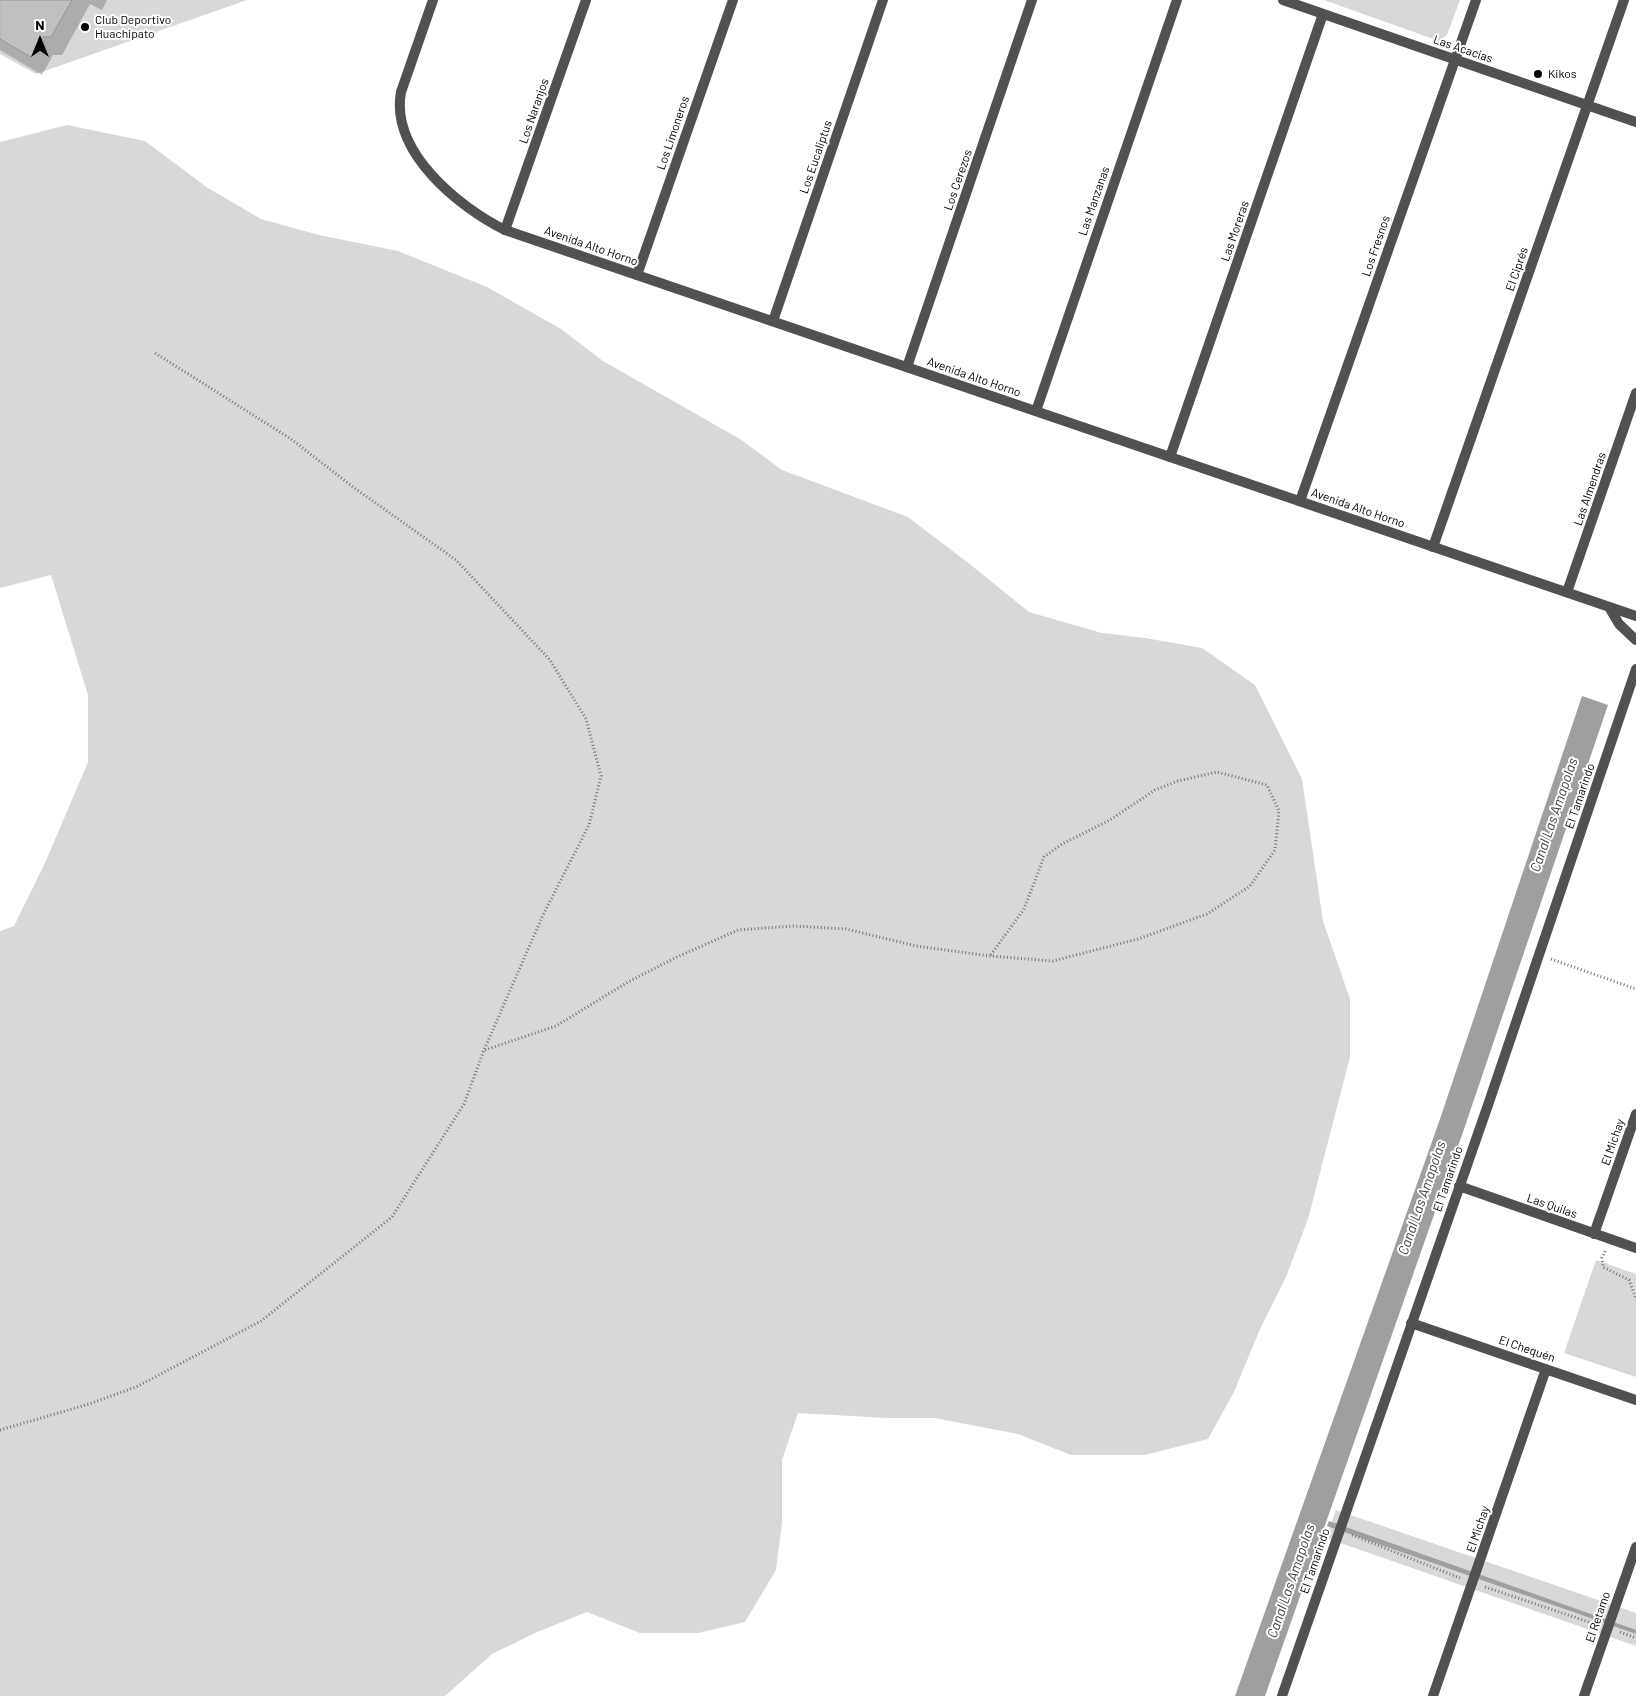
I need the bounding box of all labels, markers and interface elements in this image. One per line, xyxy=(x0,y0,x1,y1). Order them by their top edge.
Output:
place label: Club Deportivo Huachipato xyxy=(95,13,171,41)
north arrow xyxy=(15,15,65,65)
text: N xyxy=(35,16,45,33)
marker: Club Deportivo Huachipato xyxy=(79,21,91,33)
street label: Las Acacias xyxy=(1431,32,1495,66)
place label: Kikos xyxy=(1548,67,1576,81)
marker: Kikos xyxy=(1532,68,1544,80)
street label: Los Naranjos xyxy=(516,77,552,145)
street label: Los Limoneros xyxy=(654,94,692,172)
street label: Los Eucaliptus xyxy=(797,118,835,196)
street label: Los Cerezos xyxy=(941,148,975,212)
street label: Las Manzanas xyxy=(1075,165,1113,237)
street label: Las Moreras xyxy=(1218,199,1252,263)
street label: Los Fresnos xyxy=(1359,214,1393,278)
street label: Avenida Alto Horno xyxy=(542,223,640,269)
street label: El Ciprés xyxy=(1503,245,1531,293)
street label: Avenida Alto Horno xyxy=(925,354,1023,400)
street label: Las Almendras xyxy=(1571,450,1609,528)
street label: Avenida Alto Horno xyxy=(1309,485,1407,531)
water label: Canal Las Amapolas xyxy=(1527,756,1581,874)
street label: El Tamarindo xyxy=(1562,761,1598,831)
street label: El Michay xyxy=(1598,1117,1628,1167)
water label: Canal Las Amapolas xyxy=(1395,1139,1449,1257)
street label: El Tamarindo xyxy=(1430,1144,1466,1214)
street label: Las Quilas xyxy=(1525,1191,1579,1221)
street label: El Chequén xyxy=(1497,1333,1557,1365)
street label: El Michay xyxy=(1463,1504,1493,1554)
water label: Canal Las Amapolas xyxy=(1264,1522,1318,1640)
street label: El Tamarindo xyxy=(1297,1526,1333,1596)
street label: El Retamo xyxy=(1583,1590,1613,1644)

